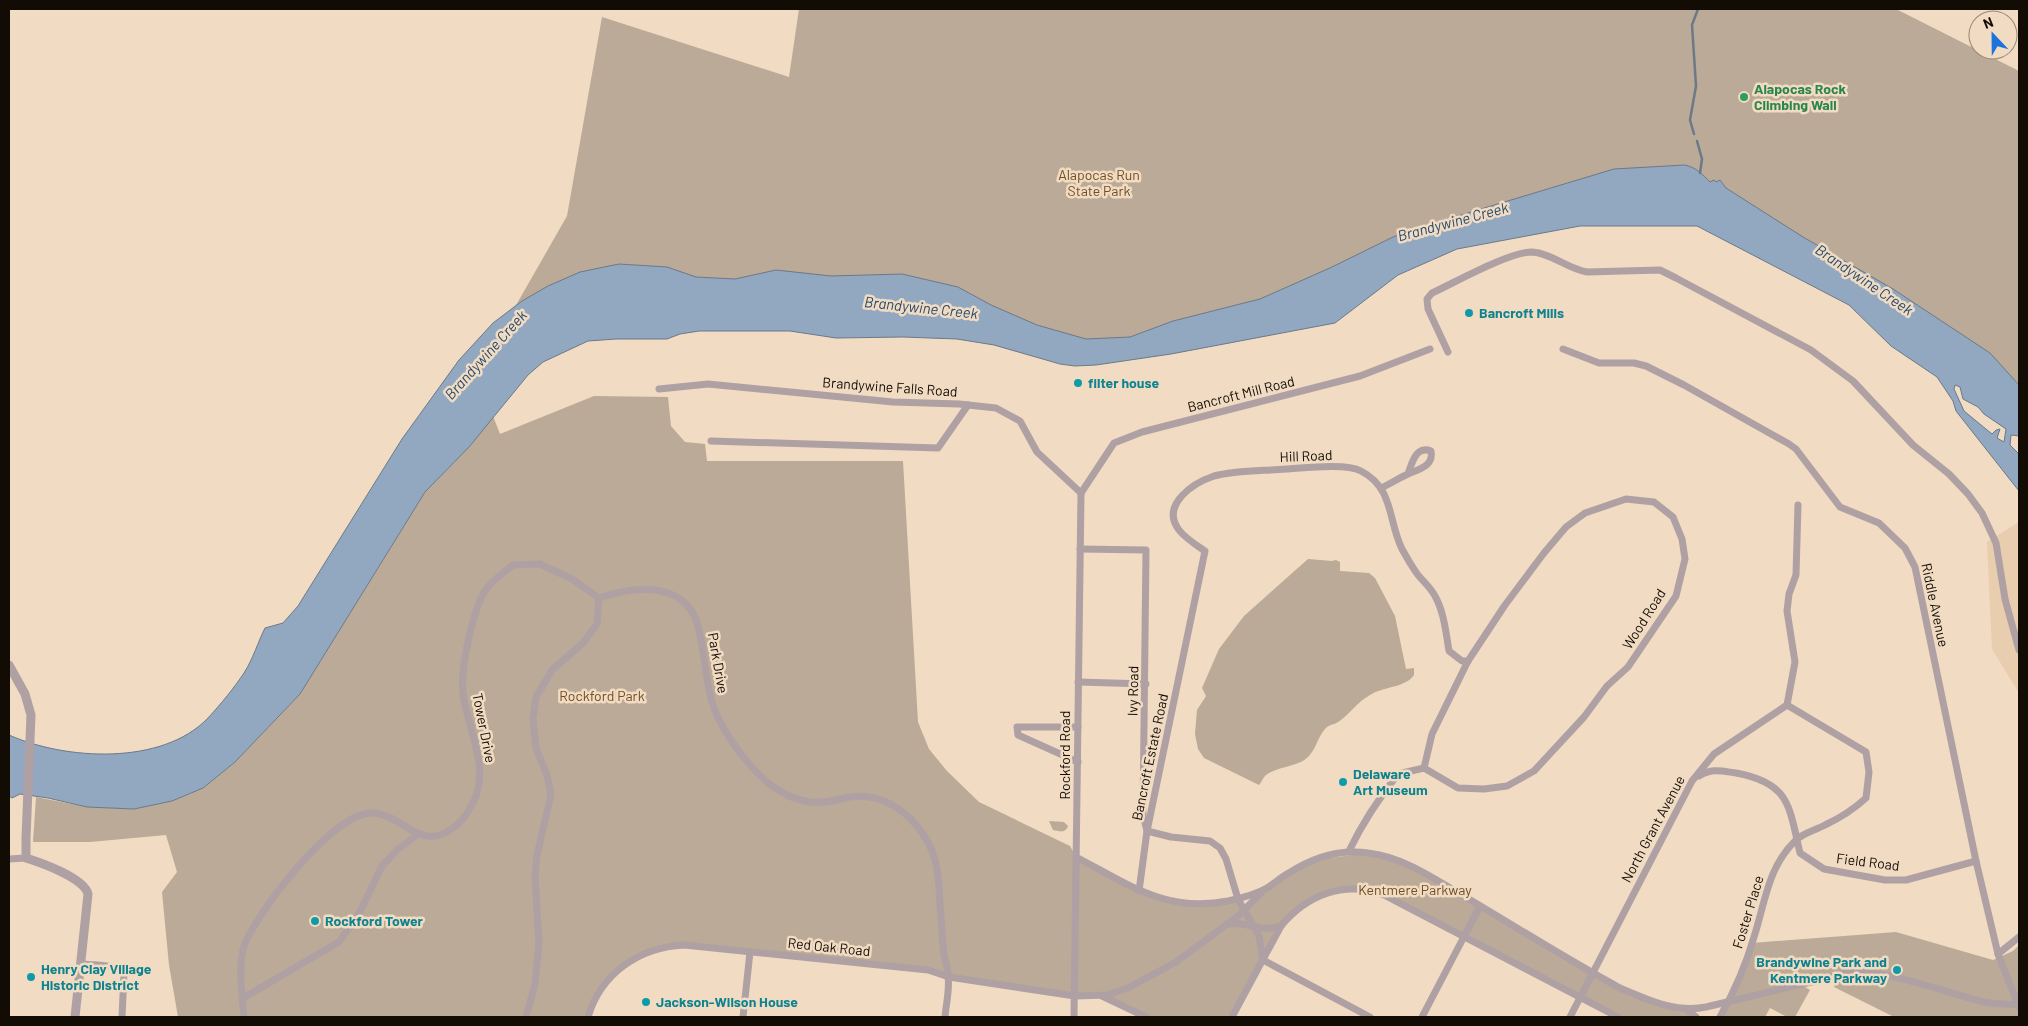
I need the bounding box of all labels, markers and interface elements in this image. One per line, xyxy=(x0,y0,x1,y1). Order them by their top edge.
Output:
north arrow xyxy=(1968,10,2018,60)
text: N xyxy=(1980,13,1995,32)
place label: Alapocas Rock Climbing Wall xyxy=(1754,80,1846,113)
marker: Alapocas Rock Climbing Wall xyxy=(1738,91,1750,103)
park label: Alapocas Run State Park xyxy=(1058,166,1140,199)
water label: Brandywine Creek xyxy=(1395,197,1511,244)
water label: Brandywine Creek xyxy=(1812,240,1917,319)
water label: Brandywine Creek xyxy=(863,292,979,322)
place label: Bancroft Mills xyxy=(1479,304,1564,321)
water label: Brandywine Creek xyxy=(440,305,531,403)
marker: Bancroft Mills xyxy=(1463,307,1475,319)
street label: Bancroft Mill Road xyxy=(1186,372,1296,415)
street label: Brandywine Falls Road xyxy=(822,373,958,400)
place label: filter house xyxy=(1088,374,1159,391)
marker: filter house xyxy=(1072,377,1084,389)
street label: Hill Road xyxy=(1279,446,1333,465)
street label: Riddle Avenue xyxy=(1918,561,1953,648)
street label: Wood Road xyxy=(1618,585,1669,652)
street label: Park Drive xyxy=(705,631,732,695)
street label: Ivy Road xyxy=(1124,666,1141,716)
park label: Rockford Park xyxy=(559,687,645,704)
street label: Tower Drive xyxy=(469,692,500,764)
street label: Bancroft Estate Road xyxy=(1128,692,1171,822)
street label: Rockford Road xyxy=(1056,711,1073,799)
place label: Delaware Art Museum xyxy=(1353,765,1428,798)
street label: North Grant Avenue xyxy=(1617,772,1688,885)
marker: Delaware Art Museum xyxy=(1337,776,1349,788)
street label: Field Road xyxy=(1835,849,1901,874)
street label: Foster Place xyxy=(1728,873,1767,950)
park label: Kentmere Parkway xyxy=(1358,881,1472,898)
place label: Rockford Tower xyxy=(325,912,424,929)
marker: Rockford Tower xyxy=(309,915,321,927)
street label: Red Oak Road xyxy=(787,934,871,959)
place label: Brandywine Park and Kentmere Parkway xyxy=(1756,953,1887,986)
place label: Henry Clay Village Historic District xyxy=(41,960,152,993)
marker: Brandywine Park and Kentmere Parkway xyxy=(1891,964,1903,976)
marker: Henry Clay Village Historic District xyxy=(25,971,37,983)
place label: Jackson-Wilson House xyxy=(656,993,798,1010)
marker: Jackson-Wilson House xyxy=(640,996,652,1008)

